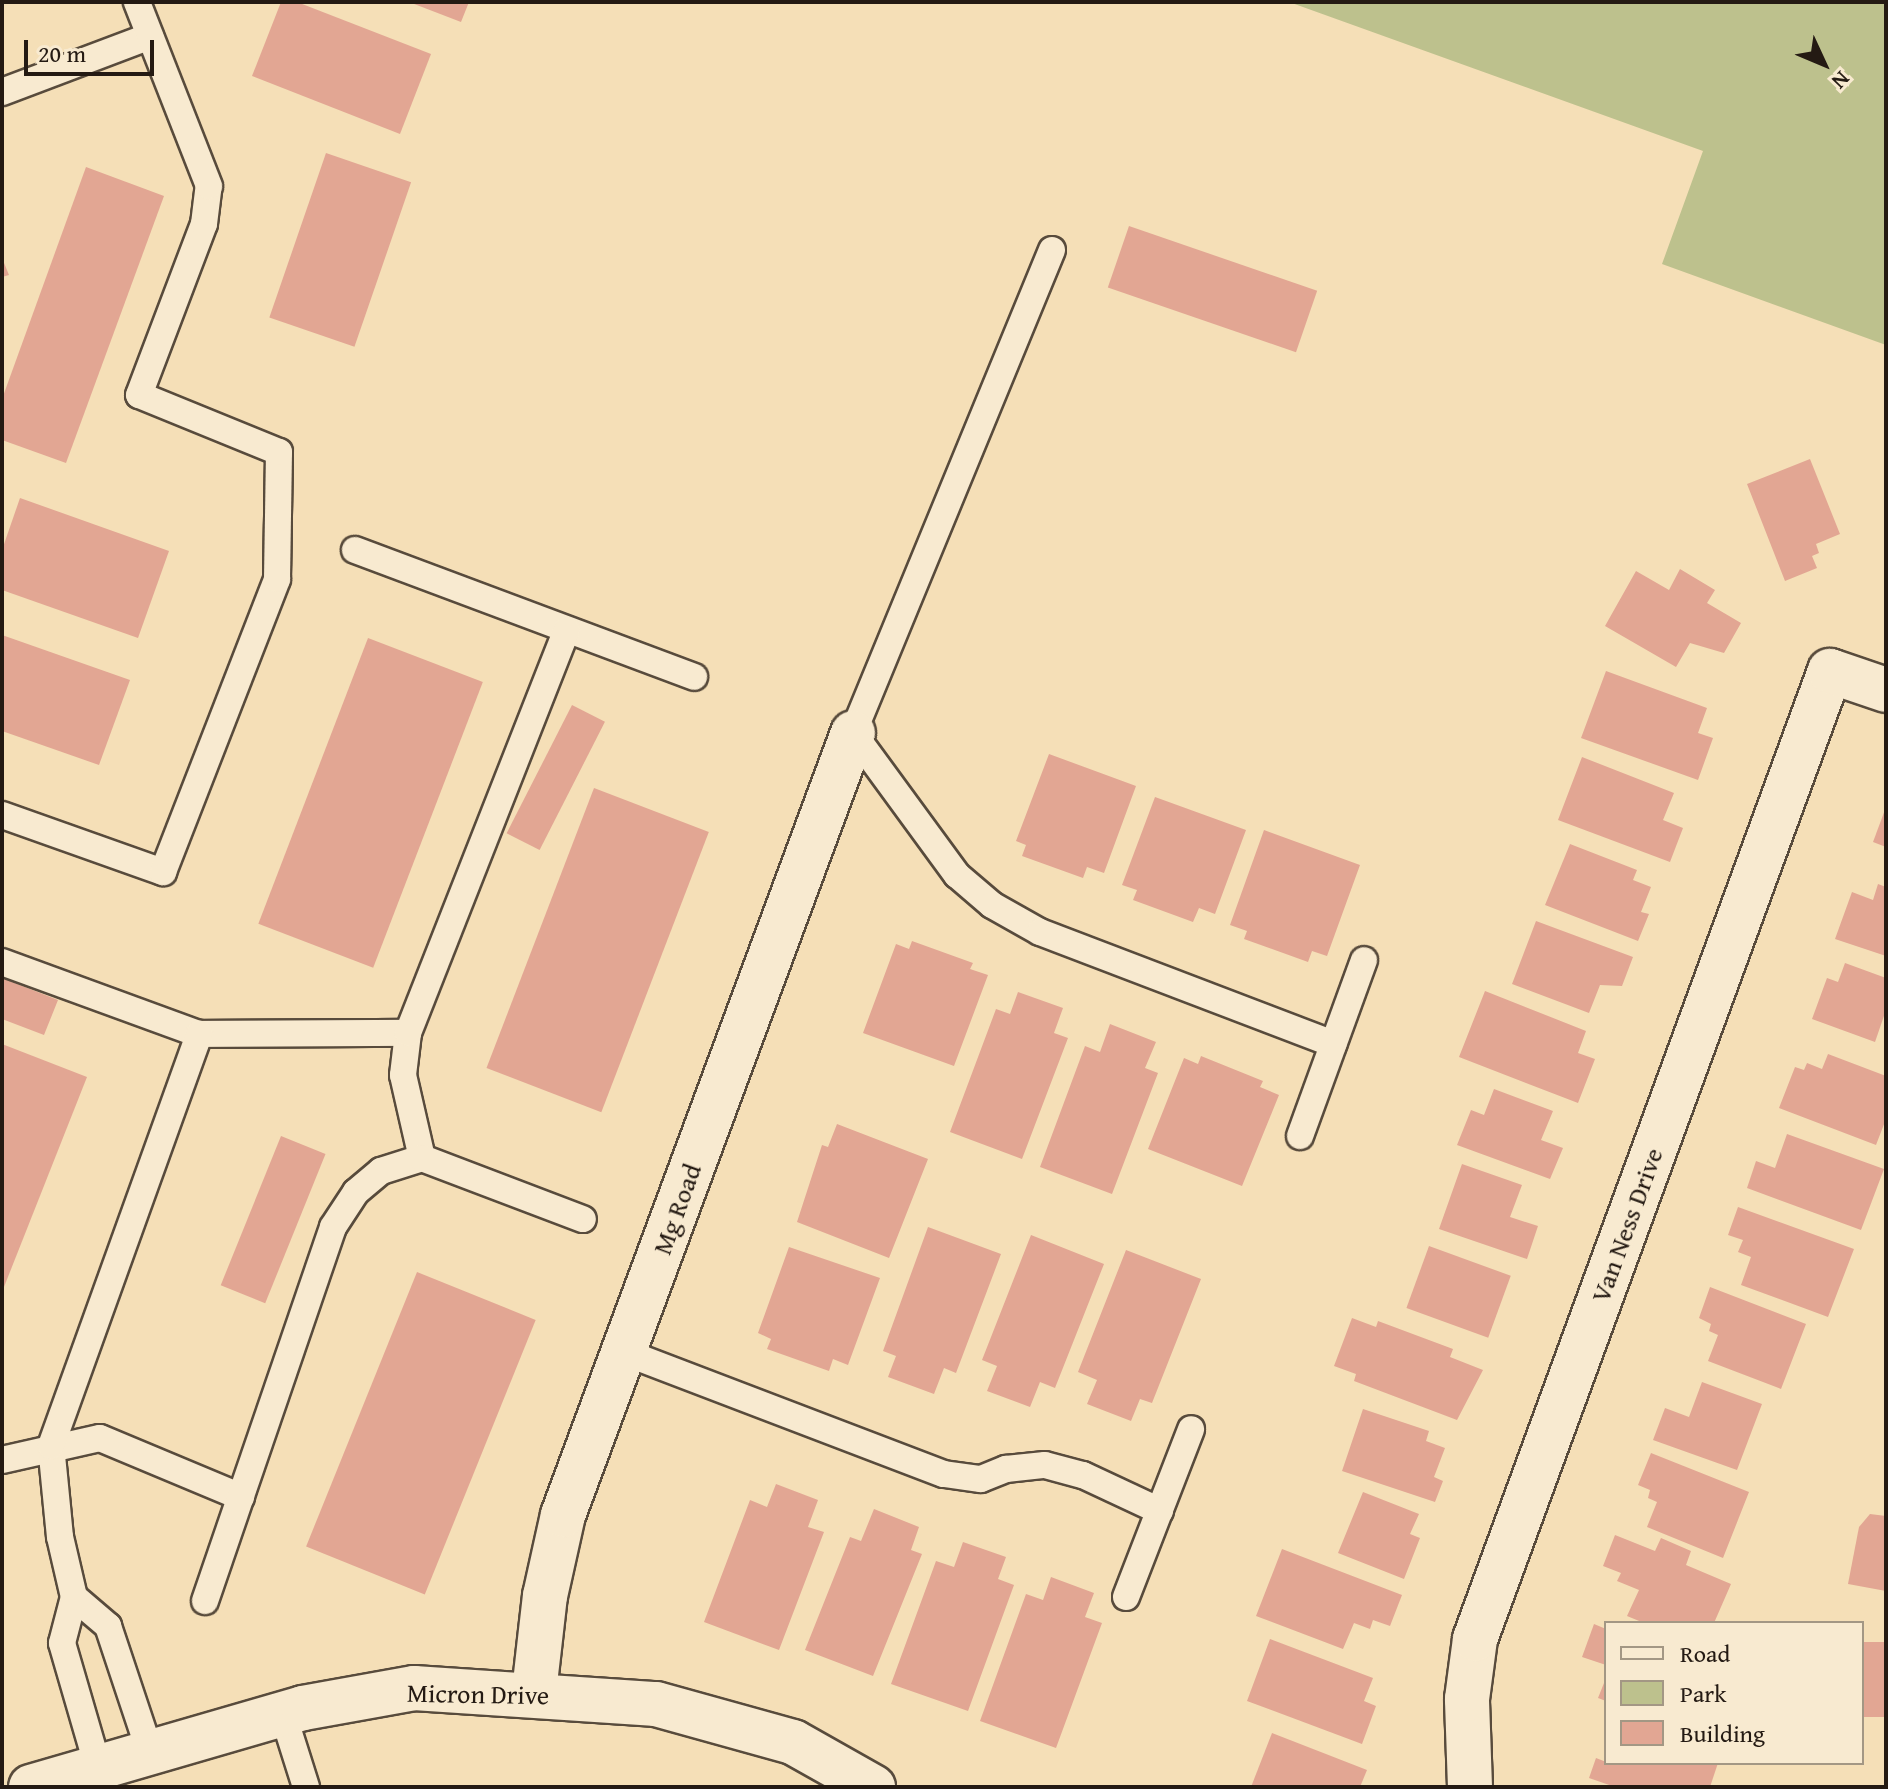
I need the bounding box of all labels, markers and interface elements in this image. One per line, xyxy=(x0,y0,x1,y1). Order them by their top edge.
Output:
scale bar xyxy=(28,24,158,74)
north arrow xyxy=(1784,24,1864,104)
text: 20 m xyxy=(38,36,86,71)
text: N xyxy=(1825,64,1858,97)
street label: Van Ness Drive xyxy=(1585,1144,1669,1306)
street label: Mg Road xyxy=(646,1159,708,1259)
legend xyxy=(1604,1621,1864,1765)
text: Road xyxy=(1680,1636,1730,1671)
text: Park xyxy=(1680,1676,1726,1711)
street label: Micron Drive xyxy=(407,1677,549,1711)
text: Building xyxy=(1680,1716,1765,1751)

